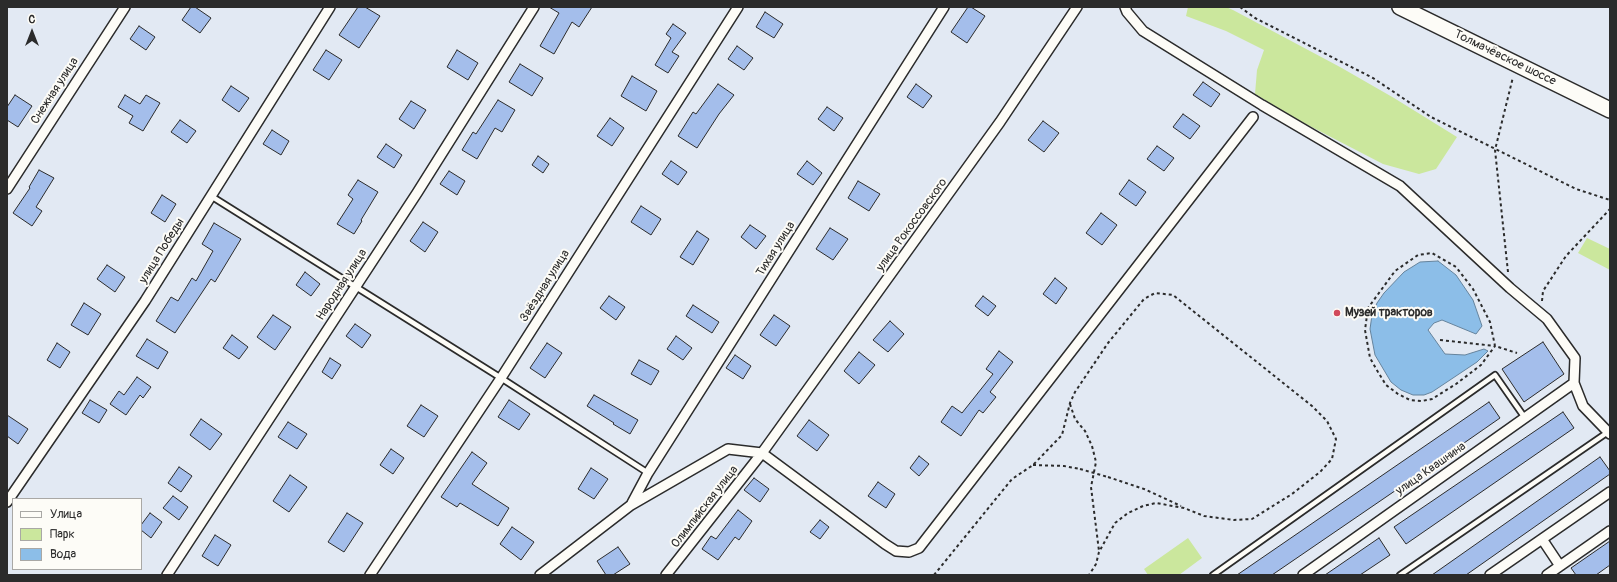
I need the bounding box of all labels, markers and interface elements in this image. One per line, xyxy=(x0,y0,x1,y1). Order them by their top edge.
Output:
north arrow xyxy=(12,12,52,52)
text: С xyxy=(29,13,35,26)
street label: Толмачёвское шоссе xyxy=(1452,27,1558,89)
street label: Снежная улица xyxy=(28,55,82,127)
street label: улица Рокоссовского xyxy=(873,176,951,274)
street label: улица Победы xyxy=(136,216,188,286)
street label: Тихая улица xyxy=(754,219,798,279)
street label: Народная улица xyxy=(314,247,370,323)
street label: Звёздная улица xyxy=(517,247,573,325)
place label: Музей тракторов xyxy=(1345,306,1433,320)
marker: Музей тракторов xyxy=(1332,308,1342,318)
street label: улица Квашнина xyxy=(1393,440,1469,498)
street label: Олимпийская улица xyxy=(668,463,742,551)
legend xyxy=(12,498,142,570)
text: Улица xyxy=(50,507,82,522)
text: Парк xyxy=(50,527,75,542)
text: Вода xyxy=(50,547,76,562)

